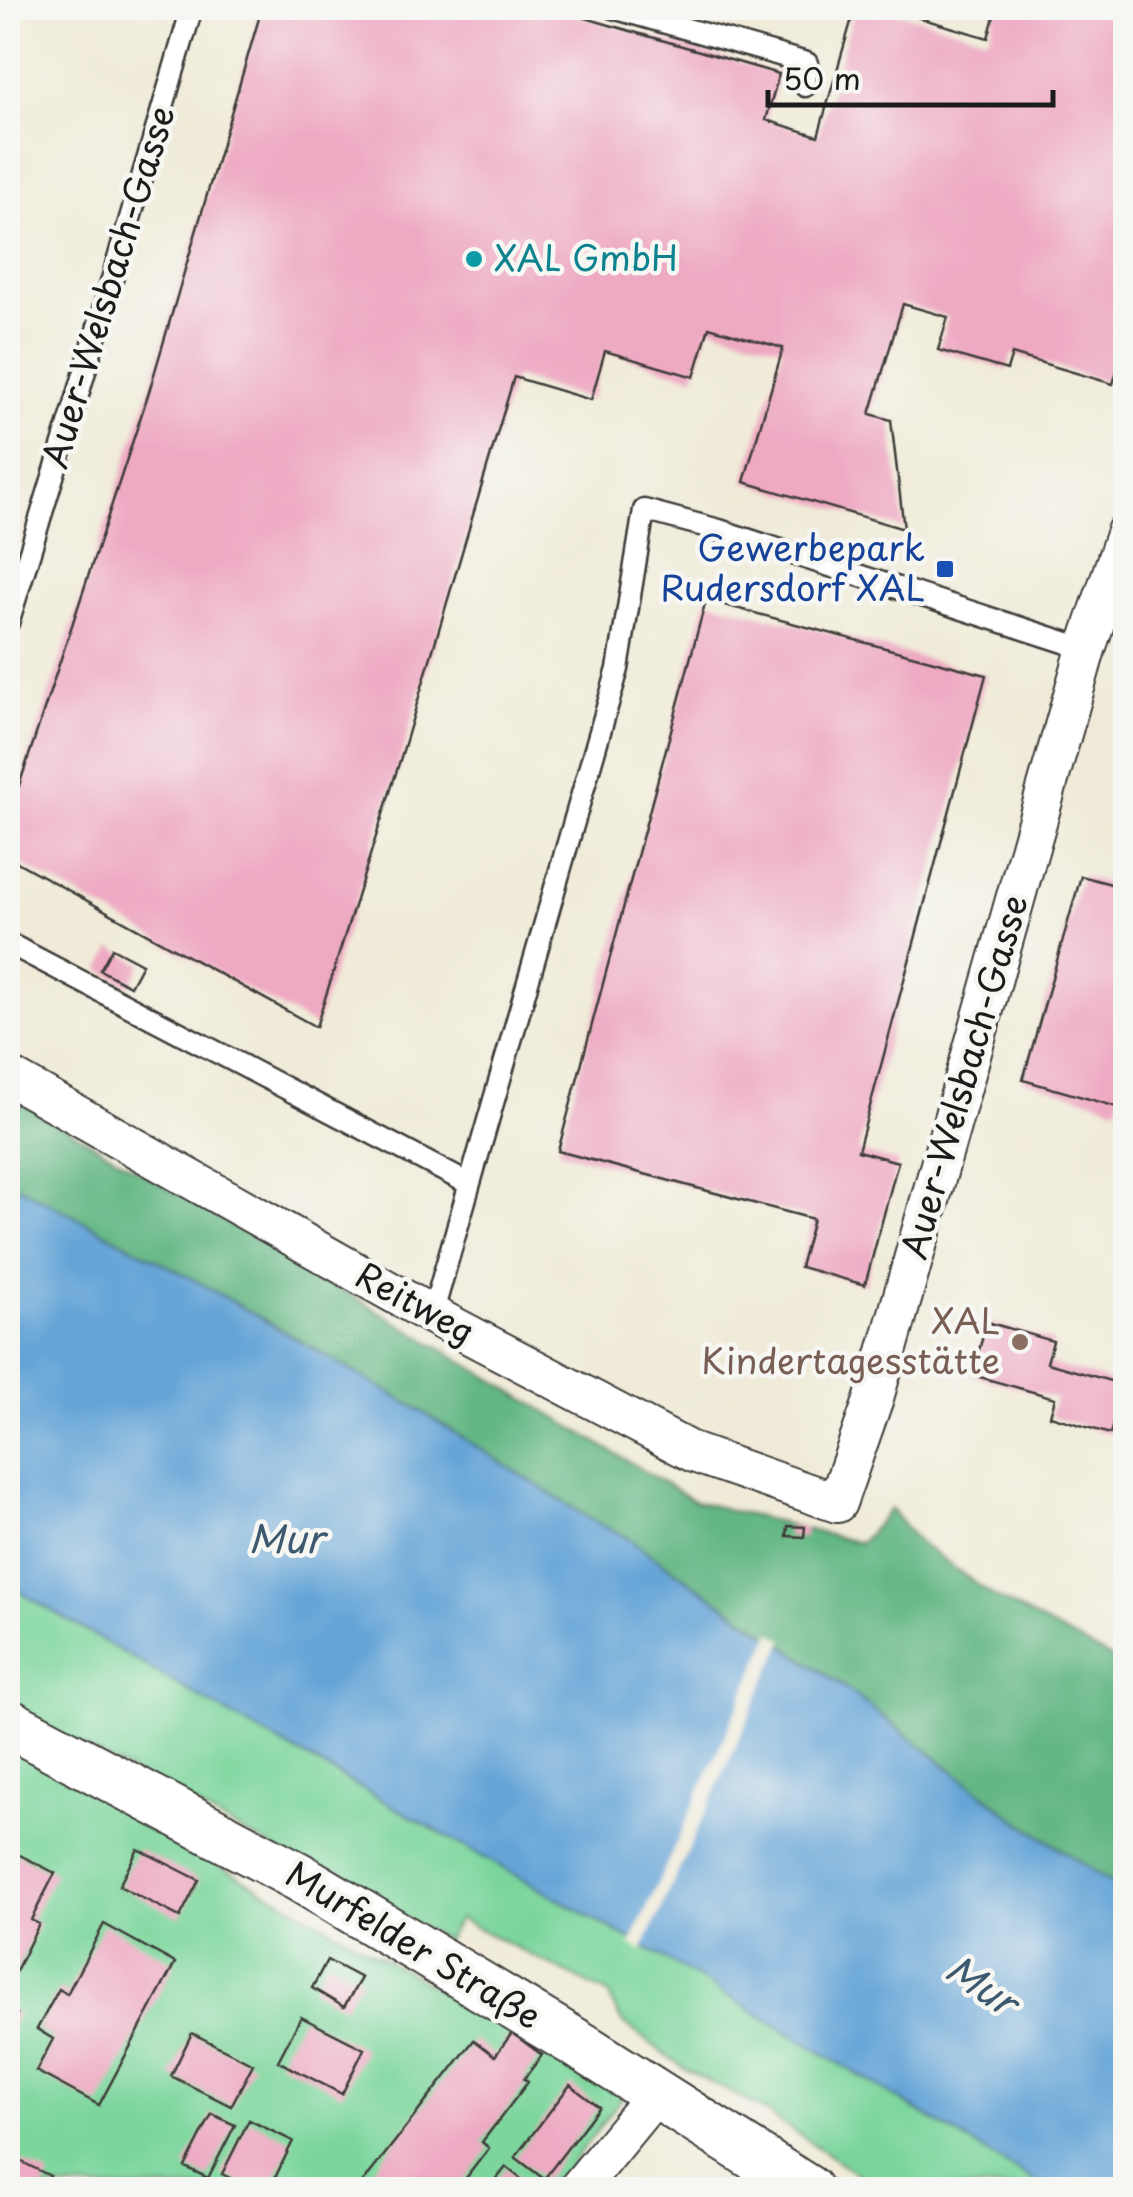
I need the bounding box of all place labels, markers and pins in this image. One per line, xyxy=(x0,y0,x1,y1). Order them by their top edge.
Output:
place label: XAL GmbH xyxy=(494,230,678,283)
marker: XAL GmbH xyxy=(463,248,485,270)
place label: Gewerbepark Rudersdorf XAL xyxy=(661,520,925,613)
marker: Gewerbepark Rudersdorf XAL xyxy=(934,558,956,580)
place label: XAL Kindertagesstätte xyxy=(701,1293,1000,1386)
marker: XAL Kindertagesstätte xyxy=(1009,1331,1031,1353)

